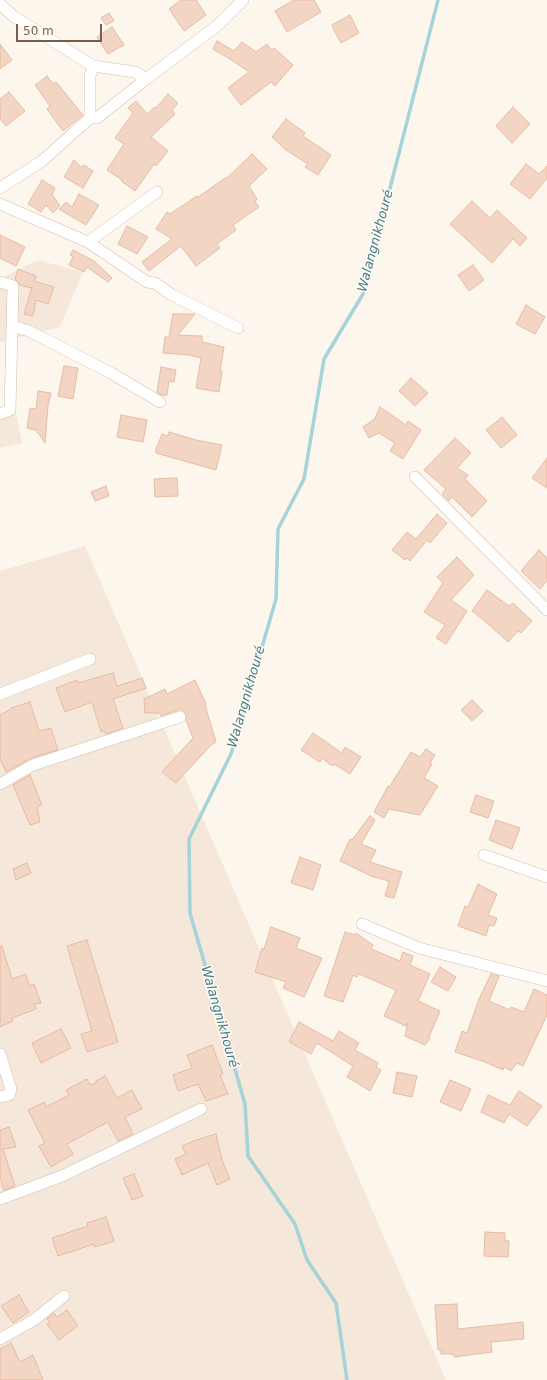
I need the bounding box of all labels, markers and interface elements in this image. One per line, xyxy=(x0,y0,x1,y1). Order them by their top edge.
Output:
scale bar xyxy=(18,16,104,42)
text: 50 m xyxy=(23,24,54,38)
water label: Walangnikhouré xyxy=(355,188,397,294)
water label: Walangnikhouré xyxy=(225,644,269,750)
water label: Walangnikhouré xyxy=(197,964,241,1070)

